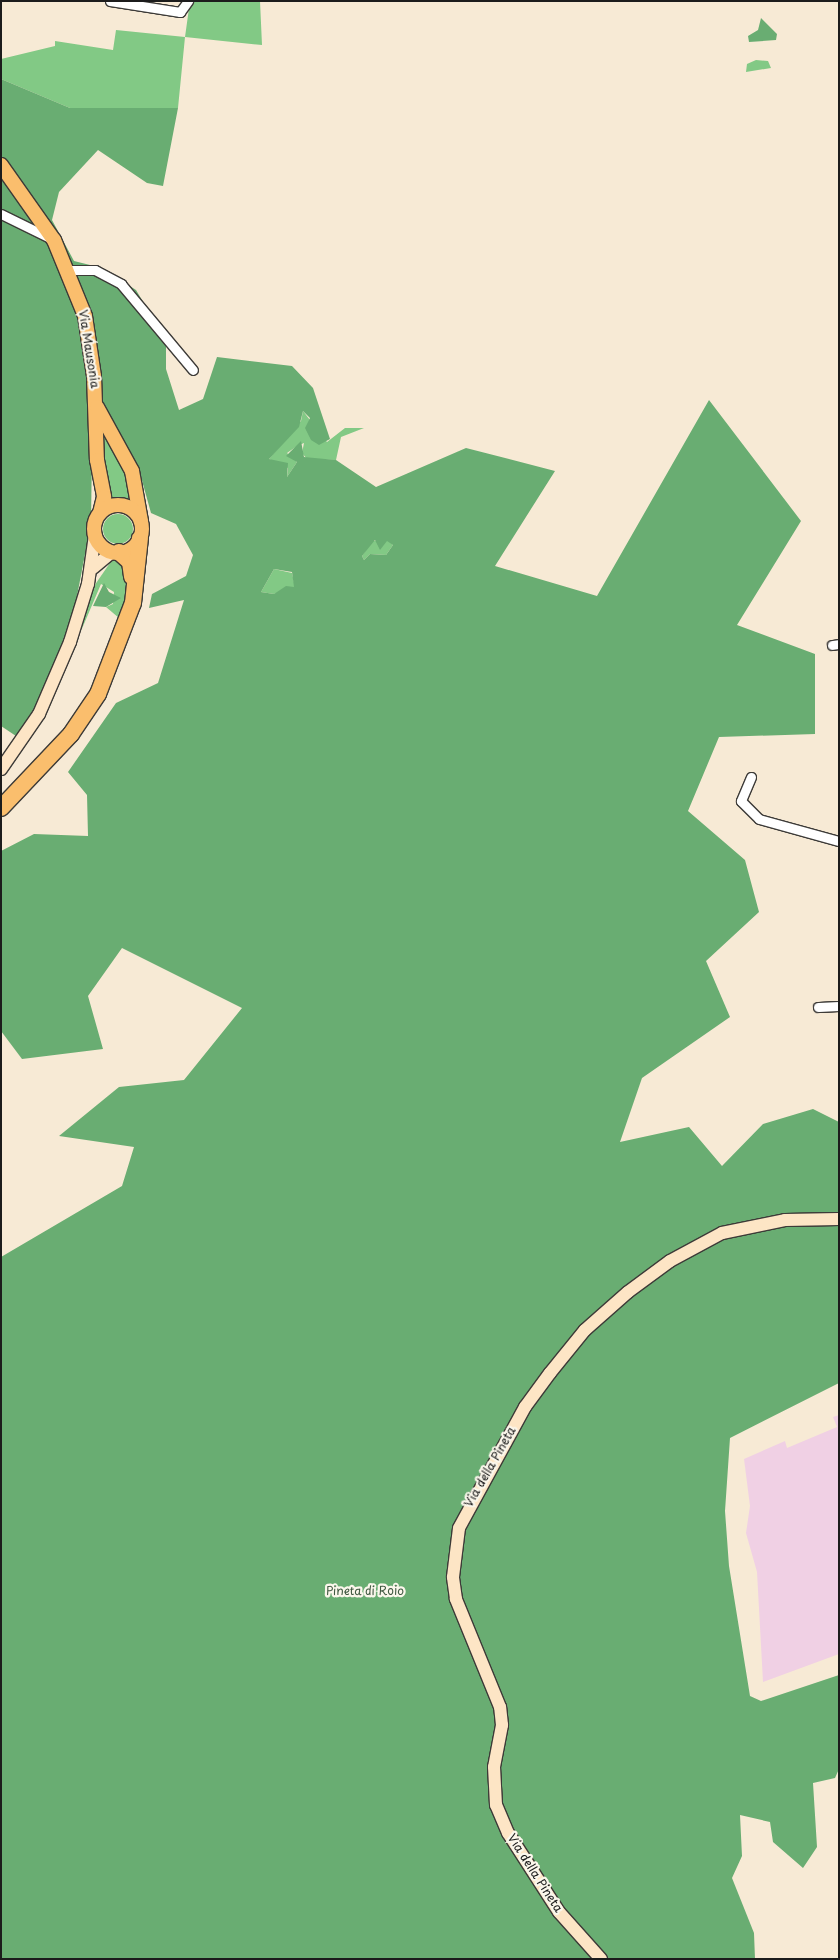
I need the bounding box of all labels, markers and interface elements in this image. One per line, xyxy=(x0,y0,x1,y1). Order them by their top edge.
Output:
street label: Via Mausonia xyxy=(76,309,102,389)
street label: Via della Pineta xyxy=(461,1424,519,1510)
park label: Pineta di Roio xyxy=(325,1584,405,1598)
street label: Via della Pineta xyxy=(504,1831,566,1915)

